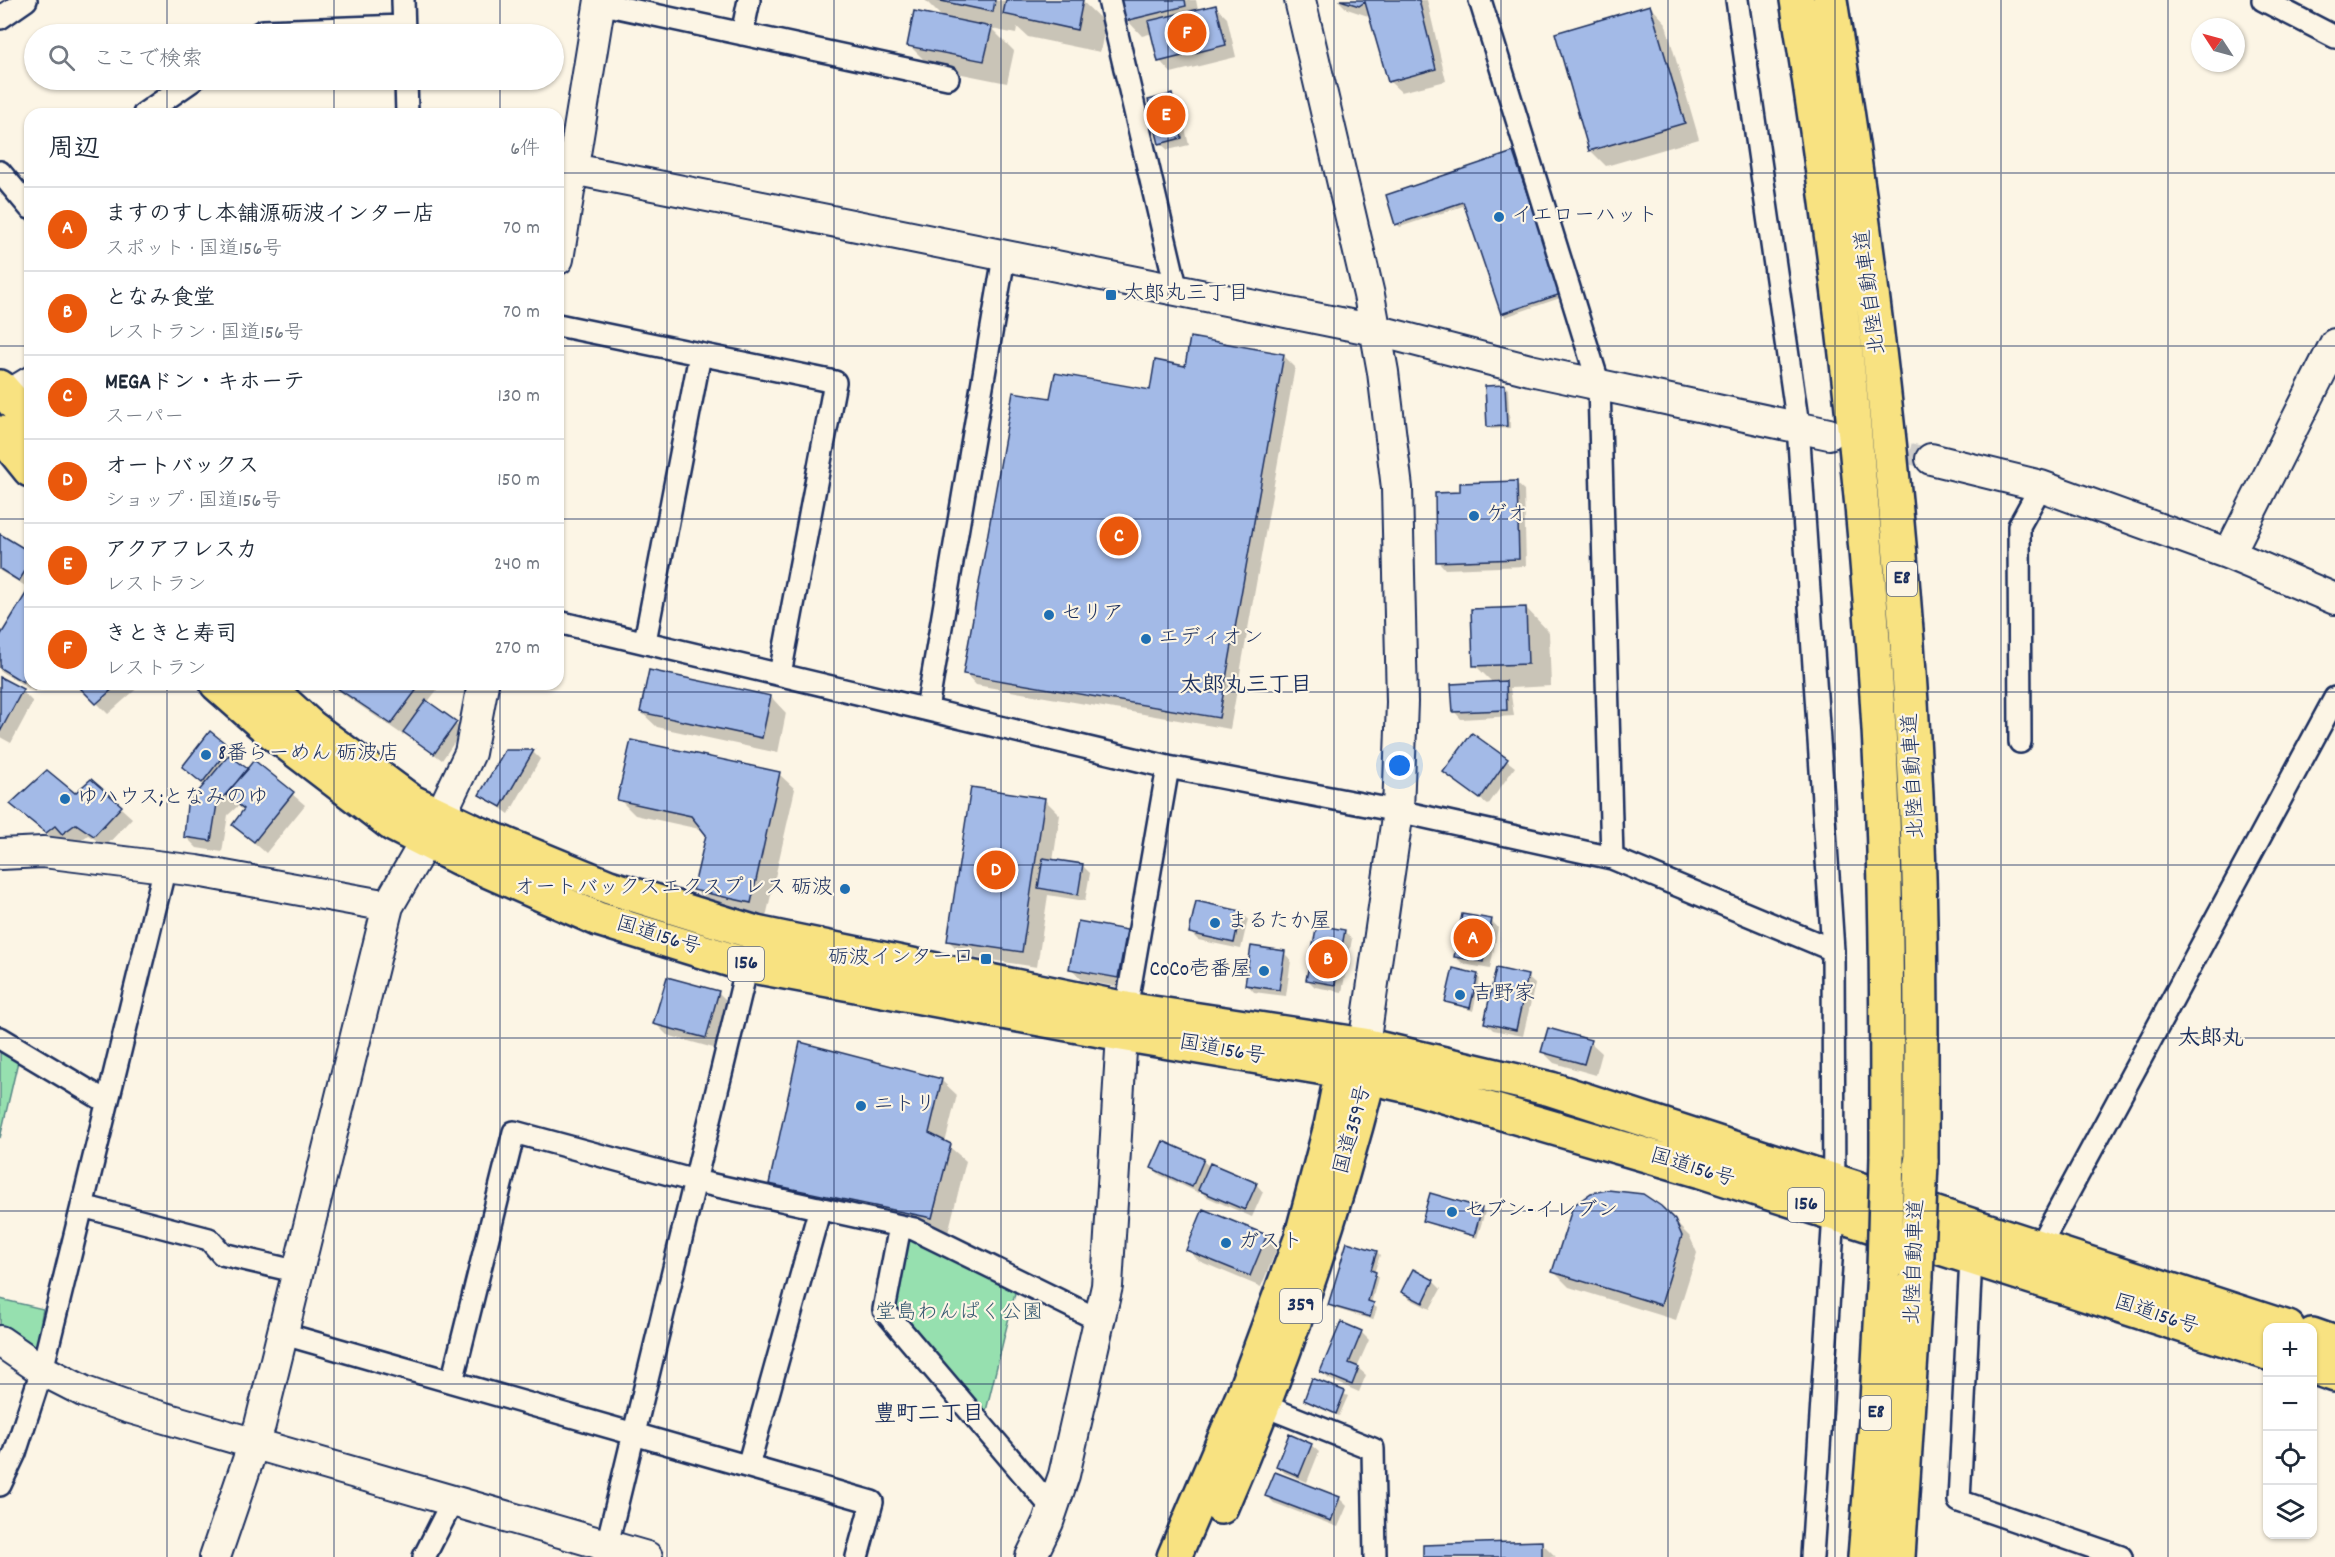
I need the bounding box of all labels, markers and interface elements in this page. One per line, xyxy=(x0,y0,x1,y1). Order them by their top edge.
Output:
pin: F xyxy=(1168,10,1206,56)
north arrow xyxy=(2191,18,2245,72)
search box xyxy=(24,24,564,90)
icon: search xyxy=(45,41,78,74)
text: ここで検索 xyxy=(93,45,203,76)
pin: E xyxy=(1146,92,1186,138)
text: 周辺 xyxy=(48,132,100,169)
text: 6件 xyxy=(510,136,540,164)
text: ますのすし本舗源砺波インター店 xyxy=(105,200,435,231)
place label: イエローハット xyxy=(1511,202,1658,232)
marker: イエローハット xyxy=(1492,210,1506,224)
text: A xyxy=(62,215,73,243)
text: 70 m xyxy=(503,215,540,243)
street label: 北陸自動車道 xyxy=(1849,228,1895,356)
text: スポット · 国道156号 xyxy=(105,236,282,264)
place label: 太郎丸三丁目 xyxy=(1123,280,1249,310)
text: となみ食堂 xyxy=(105,284,215,315)
marker: 太郎丸三丁目 xyxy=(1104,288,1118,302)
text: B xyxy=(63,299,72,327)
text: 70 m xyxy=(503,299,540,327)
text: レストラン · 国道156号 xyxy=(105,320,304,348)
text: MEGAドン・キホーテ xyxy=(105,368,305,399)
text: C xyxy=(63,383,72,411)
text: 130 m xyxy=(498,383,540,411)
text: スーパー xyxy=(105,404,184,432)
text: オートバックス xyxy=(105,452,259,483)
text: D xyxy=(62,467,73,495)
text: 150 m xyxy=(497,467,540,495)
text: ショップ · 国道156号 xyxy=(105,488,281,516)
place label: ゲオ xyxy=(1486,501,1528,531)
marker: ゲオ xyxy=(1467,509,1481,523)
pin: C xyxy=(1100,514,1138,558)
text: アクアフレスカ xyxy=(105,536,258,567)
text: E xyxy=(63,551,72,579)
text: 240 m xyxy=(494,551,540,579)
road number: E8 xyxy=(1887,562,1917,596)
text: レストラン xyxy=(105,572,207,600)
place label: セリア xyxy=(1061,600,1124,630)
marker: セリア xyxy=(1042,608,1056,622)
text: きときと寿司 xyxy=(105,620,237,651)
place label: エディオン xyxy=(1158,624,1264,654)
marker: エディオン xyxy=(1139,632,1153,646)
text: F xyxy=(63,635,72,663)
text: 270 m xyxy=(494,635,540,663)
text: レストラン xyxy=(105,656,207,684)
district label: 太郎丸三丁目 xyxy=(1180,671,1312,702)
street label: 北陸自動車道 xyxy=(1897,712,1933,840)
place label: 8番らーめん 砺波店 xyxy=(218,740,399,770)
marker: 8番らーめん 砺波店 xyxy=(199,748,213,762)
your location xyxy=(1385,751,1414,780)
place label: ゆハウス;となみのゆ xyxy=(77,784,268,814)
marker: ゆハウス;となみのゆ xyxy=(58,792,72,806)
pin: D xyxy=(976,848,1016,892)
place label: オートバックスエクスプレス 砺波 xyxy=(514,874,833,904)
marker: オートバックスエクスプレス 砺波 xyxy=(838,882,852,896)
place label: まるたか屋 xyxy=(1227,908,1332,938)
street label: 国道156号 xyxy=(612,910,704,964)
marker: まるたか屋 xyxy=(1208,916,1222,930)
pin: A xyxy=(1454,916,1492,960)
pin: B xyxy=(1308,936,1348,982)
place label: 砺波インター口 xyxy=(828,944,974,974)
road number: 156 xyxy=(728,947,764,981)
marker: 砺波インター口 xyxy=(979,952,993,966)
place label: CoCo壱番屋 xyxy=(1150,956,1252,986)
marker: CoCo壱番屋 xyxy=(1257,964,1271,978)
place label: 吉野家 xyxy=(1472,980,1535,1010)
marker: 吉野家 xyxy=(1453,988,1467,1002)
district label: 太郎丸 xyxy=(2178,1024,2244,1055)
street label: 国道156号 xyxy=(1176,1029,1268,1073)
street label: 国道359号 xyxy=(1328,1082,1380,1178)
place label: ニトリ xyxy=(873,1091,936,1121)
marker: ニトリ xyxy=(854,1099,868,1113)
street label: 国道156号 xyxy=(1646,1142,1738,1196)
road number: 156 xyxy=(1788,1188,1824,1222)
place label: セブン-イレブン xyxy=(1464,1197,1618,1227)
street label: 北陸自動車道 xyxy=(1899,1199,1933,1325)
marker: セブン-イレブン xyxy=(1445,1205,1459,1219)
place label: ガスト xyxy=(1238,1228,1303,1258)
marker: ガスト xyxy=(1219,1236,1233,1250)
street label: 国道156号 xyxy=(2110,1288,2202,1344)
road number: 359 xyxy=(1280,1289,1322,1323)
park label: 堂島わんぱく公園 xyxy=(875,1299,1043,1329)
map controls xyxy=(2263,1323,2317,1539)
button: + xyxy=(2263,1323,2317,1377)
button: − xyxy=(2263,1377,2317,1431)
road number: E8 xyxy=(1861,1396,1891,1430)
district label: 豊町二丁目 xyxy=(874,1400,984,1431)
button: locate xyxy=(2263,1431,2317,1485)
button: layers xyxy=(2263,1485,2317,1539)

